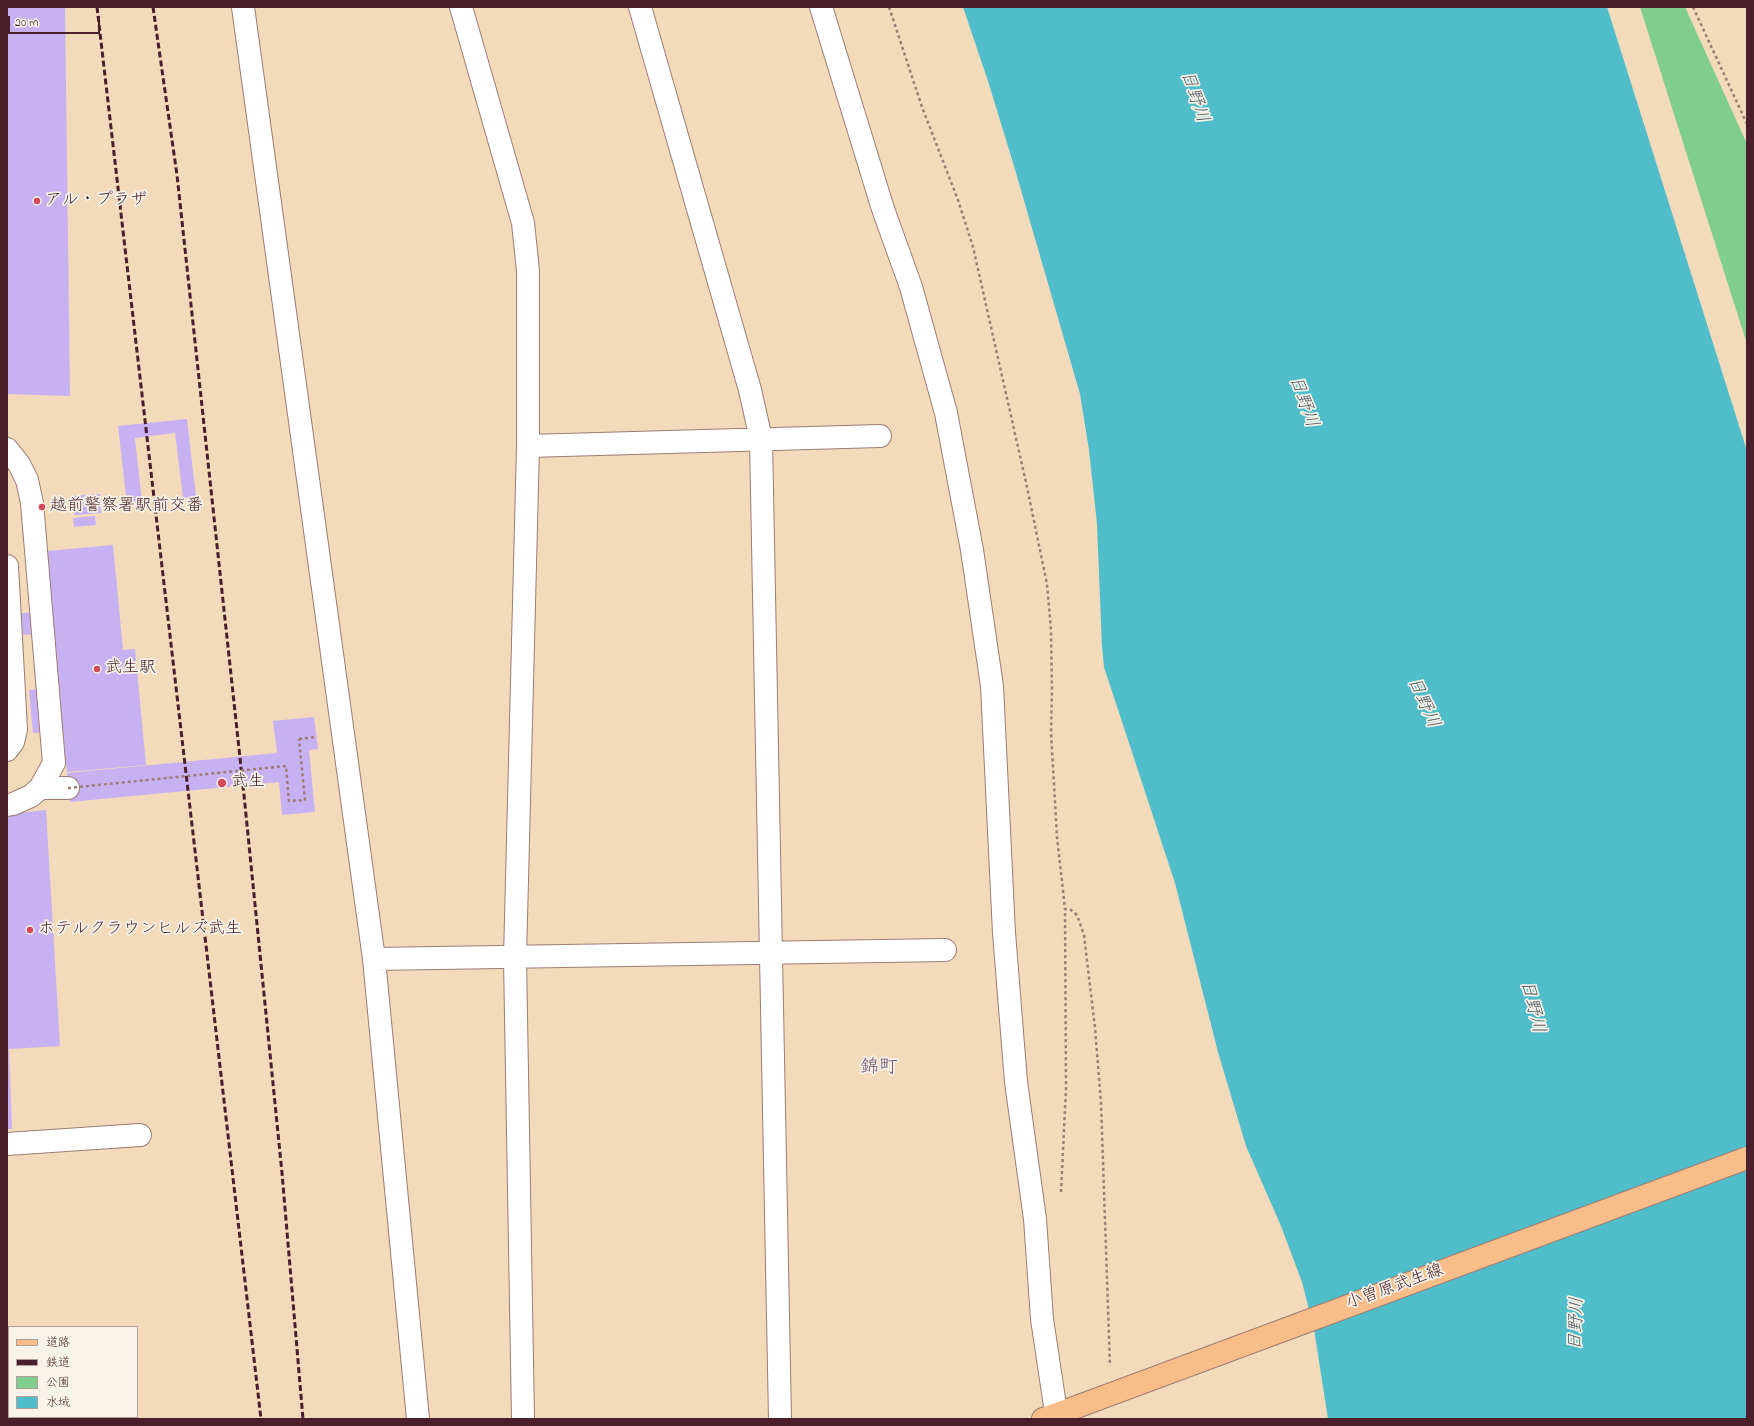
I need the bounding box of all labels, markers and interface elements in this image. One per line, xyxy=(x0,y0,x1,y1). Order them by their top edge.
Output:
scale bar xyxy=(10,8,102,34)
text: 20 m xyxy=(15,14,38,32)
water label: 日野川 xyxy=(1174,68,1212,126)
place label: アル・プラザ xyxy=(45,191,147,211)
marker: アル・プラザ xyxy=(32,196,42,206)
water label: 日野川 xyxy=(1283,373,1321,431)
place label: 越前警察署駅前交番 xyxy=(50,497,203,517)
marker: 越前警察署駅前交番 xyxy=(37,502,47,512)
place label: 武生駅 xyxy=(105,659,156,679)
marker: 武生駅 xyxy=(92,664,102,674)
water label: 日野川 xyxy=(1401,674,1443,732)
place label: 武生 xyxy=(231,773,265,793)
marker: 武生 xyxy=(216,777,228,789)
place label: ホテルクラウンヒルズ武生 xyxy=(38,920,242,940)
marker: ホテルクラウンヒルズ武生 xyxy=(25,925,35,935)
water label: 日野川 xyxy=(1514,978,1548,1036)
district label: 錦町 xyxy=(860,1058,898,1080)
street label: 小曽原武生線 xyxy=(1344,1261,1446,1315)
water label: 日野川 xyxy=(1566,1297,1590,1351)
legend xyxy=(8,1326,138,1418)
text: 道路 xyxy=(46,1334,70,1352)
text: 鉄道 xyxy=(46,1354,70,1372)
text: 公園 xyxy=(46,1374,70,1392)
text: 水域 xyxy=(46,1394,70,1412)

